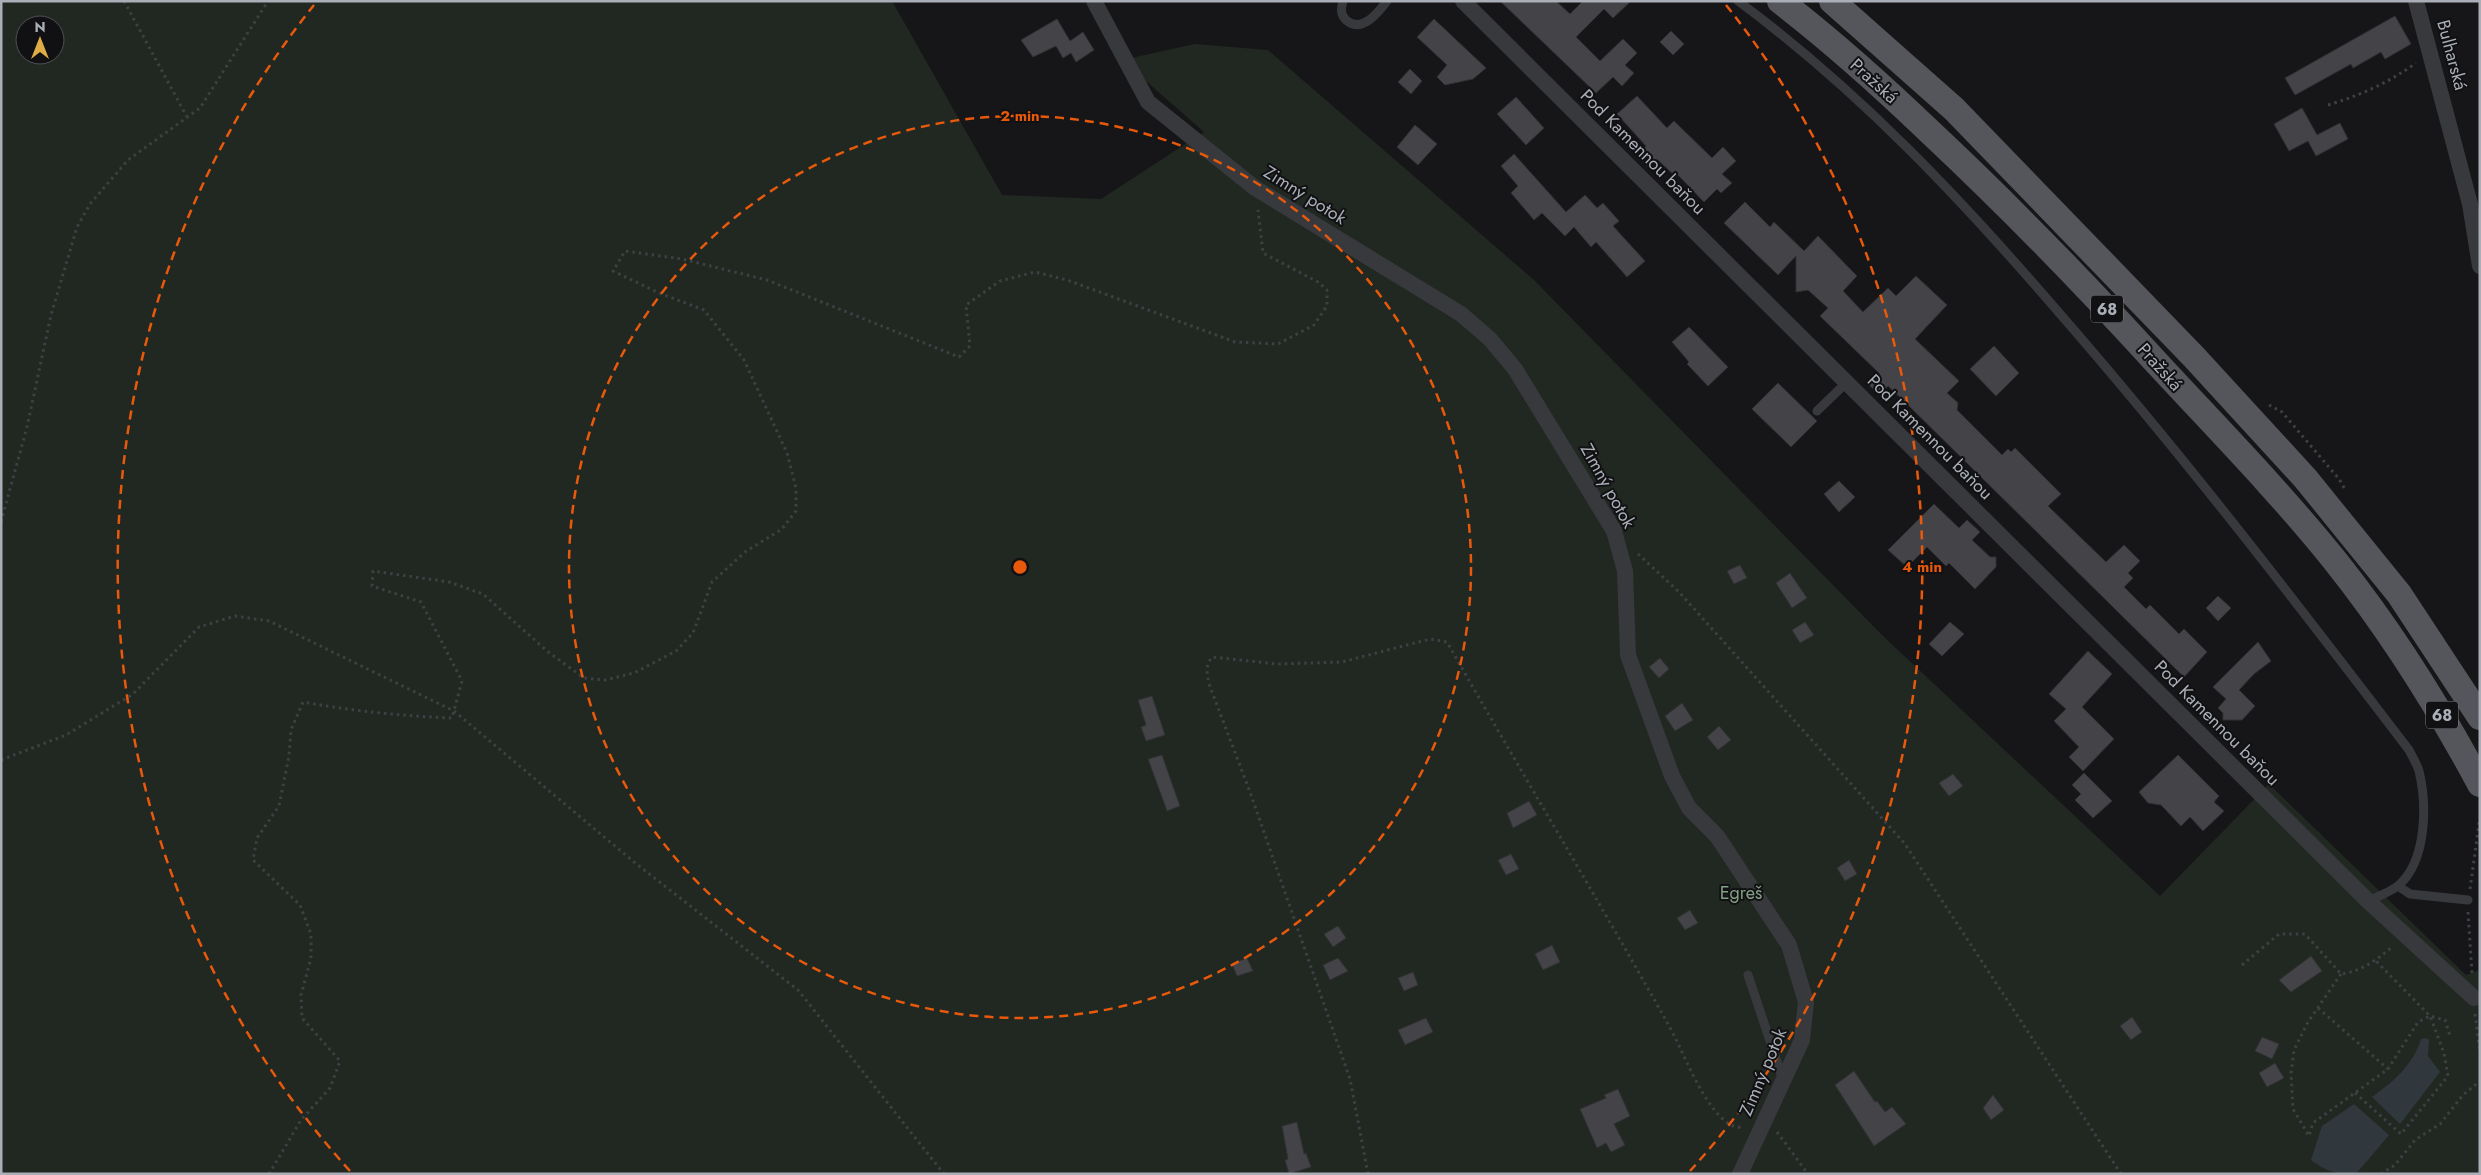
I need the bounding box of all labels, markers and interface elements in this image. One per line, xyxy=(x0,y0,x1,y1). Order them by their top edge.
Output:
north arrow xyxy=(15,15,65,65)
text: N xyxy=(34,17,46,37)
street label: Bulharská xyxy=(2430,17,2474,93)
street label: Pražská xyxy=(1844,52,1904,110)
street label: Pod Kamennou baňou xyxy=(1574,83,1712,221)
text: 2 min xyxy=(1000,105,1040,127)
street label: Zimný potok xyxy=(1259,159,1352,231)
road number: 68 xyxy=(2091,296,2123,322)
street label: Pražská xyxy=(2131,337,2189,397)
street label: Pod Kamennou baňou xyxy=(1861,368,1999,506)
street label: Zimný potok xyxy=(1574,439,1642,533)
text: 4 min xyxy=(1902,556,1942,578)
centre of rings xyxy=(1011,558,1029,576)
street label: Pod Kamennou baňou xyxy=(2148,654,2286,792)
road number: 68 xyxy=(2426,702,2458,728)
park label: Egreš xyxy=(1720,880,1762,906)
street label: Zimný potok xyxy=(1733,1024,1793,1120)

